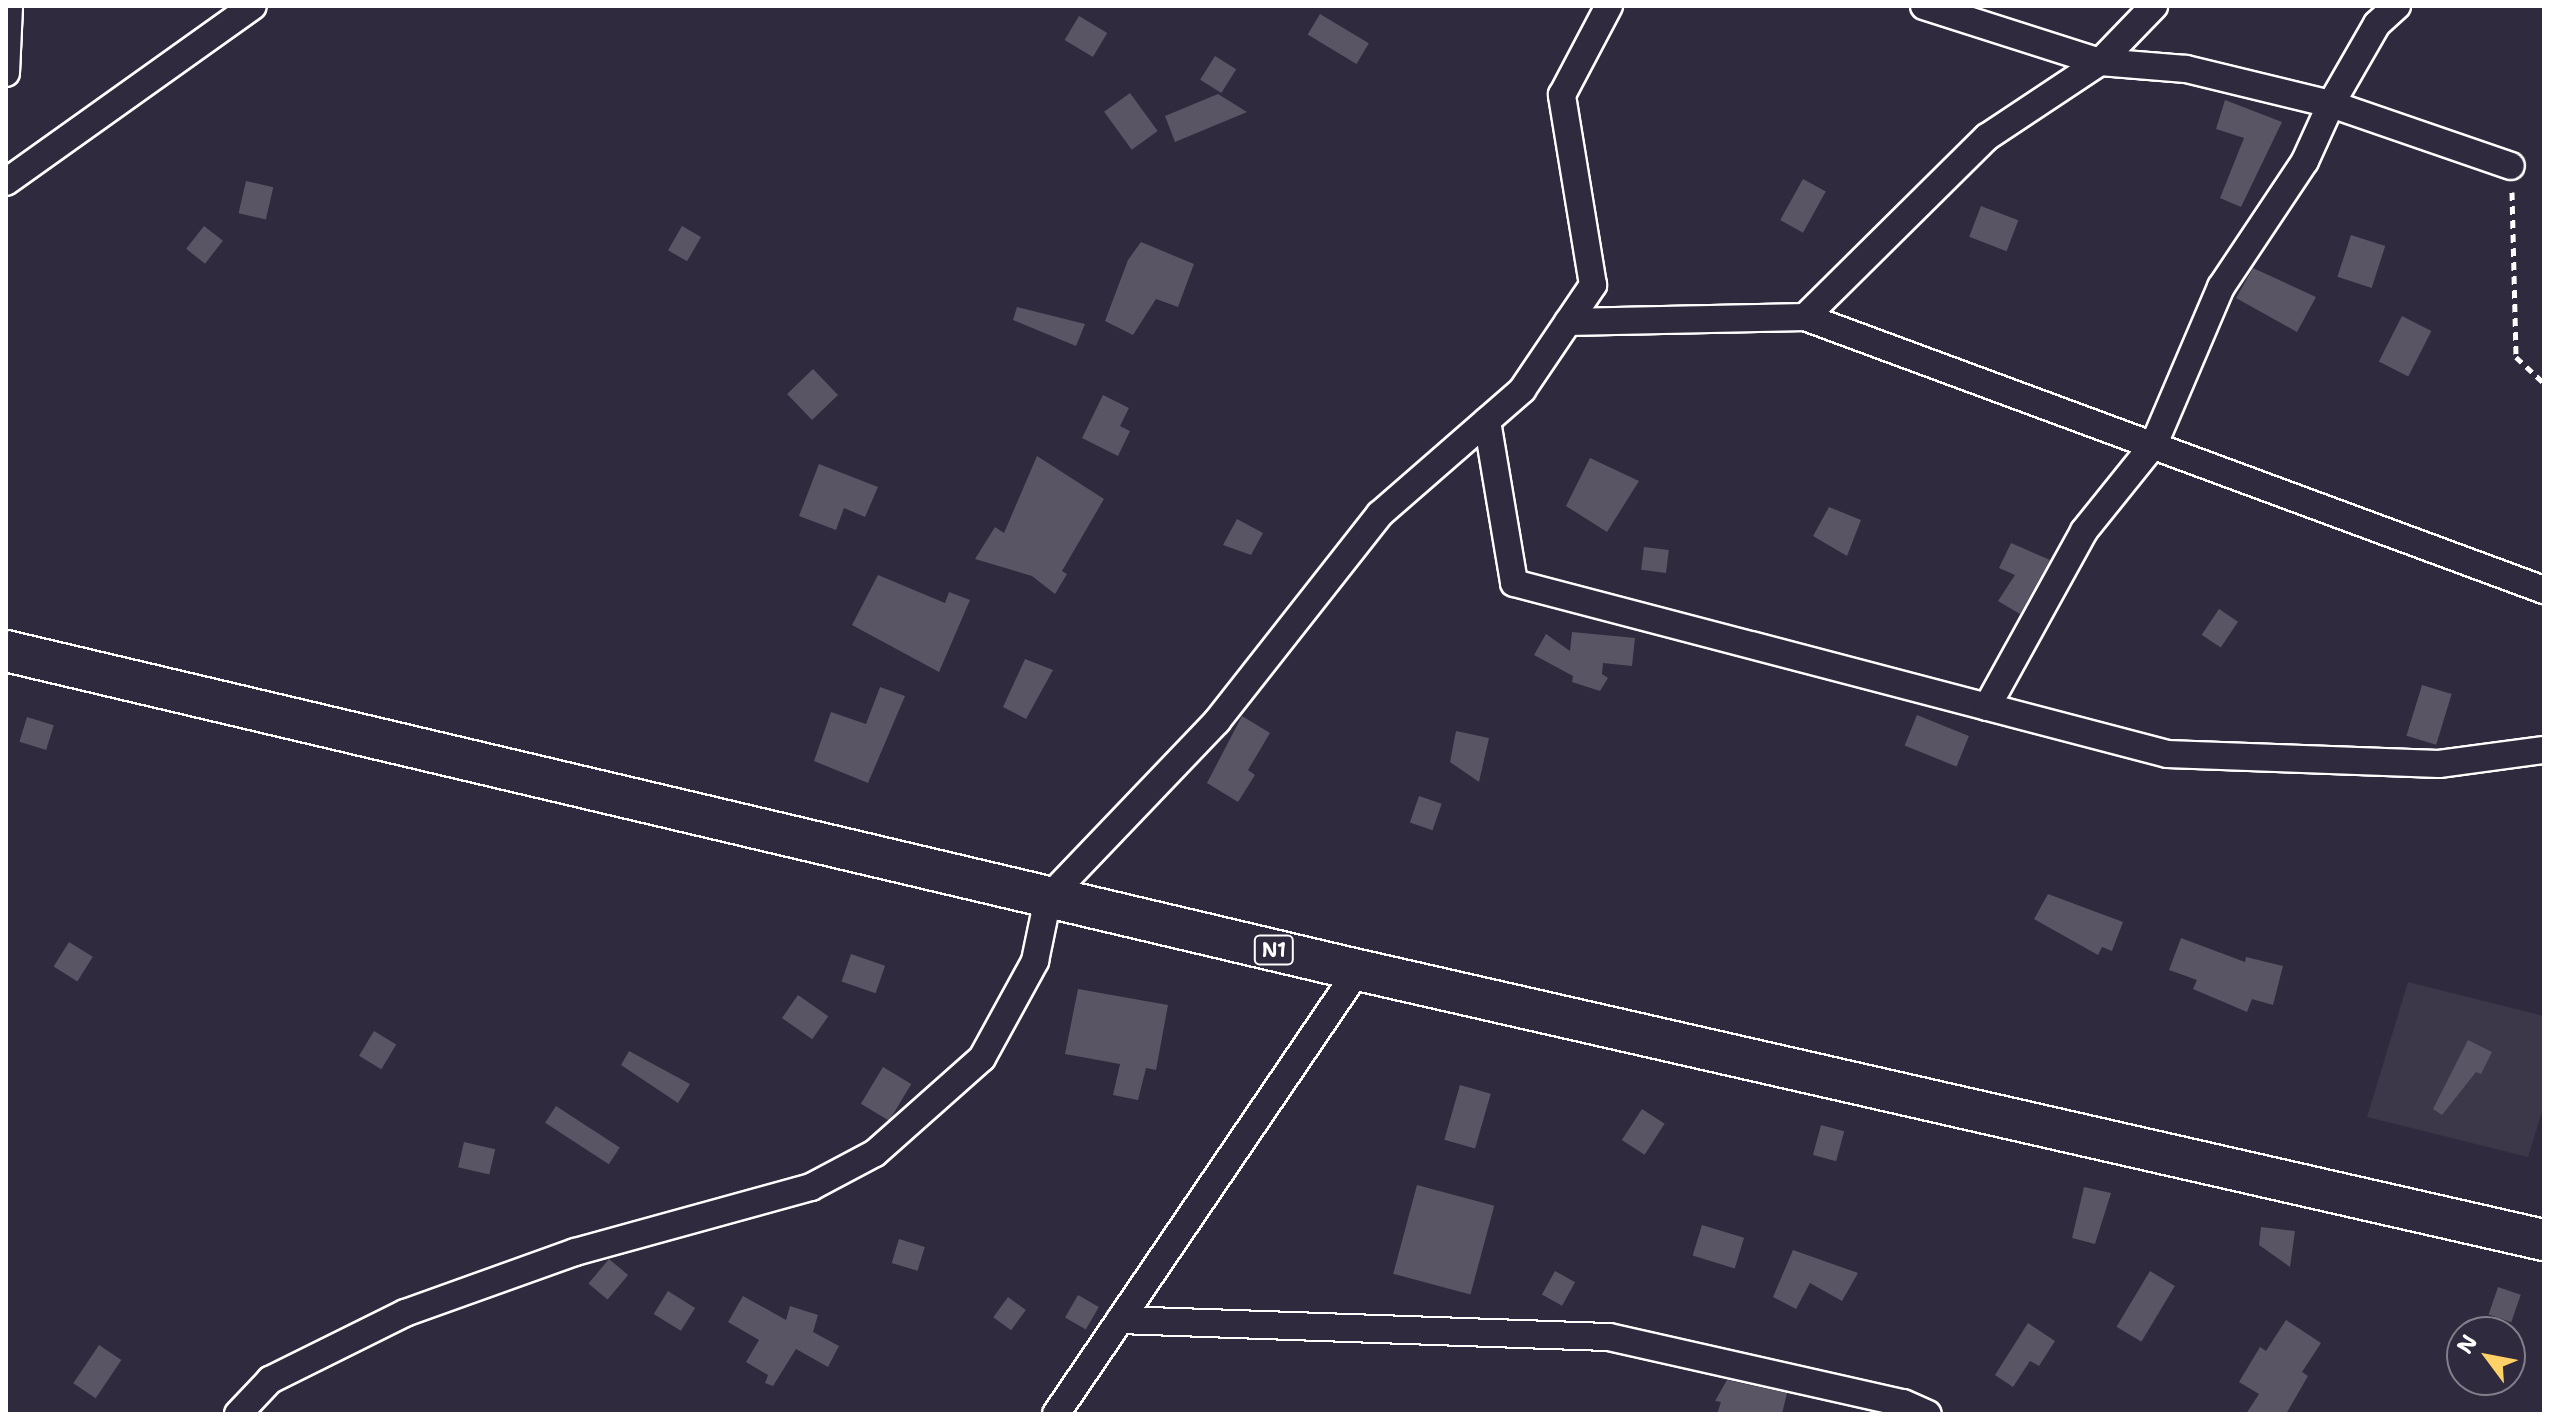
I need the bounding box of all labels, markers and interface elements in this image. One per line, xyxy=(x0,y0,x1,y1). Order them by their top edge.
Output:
road number: N1 xyxy=(1252,934,1296,966)
north arrow xyxy=(2446,1316,2526,1396)
text: N xyxy=(2450,1329,2484,1359)

